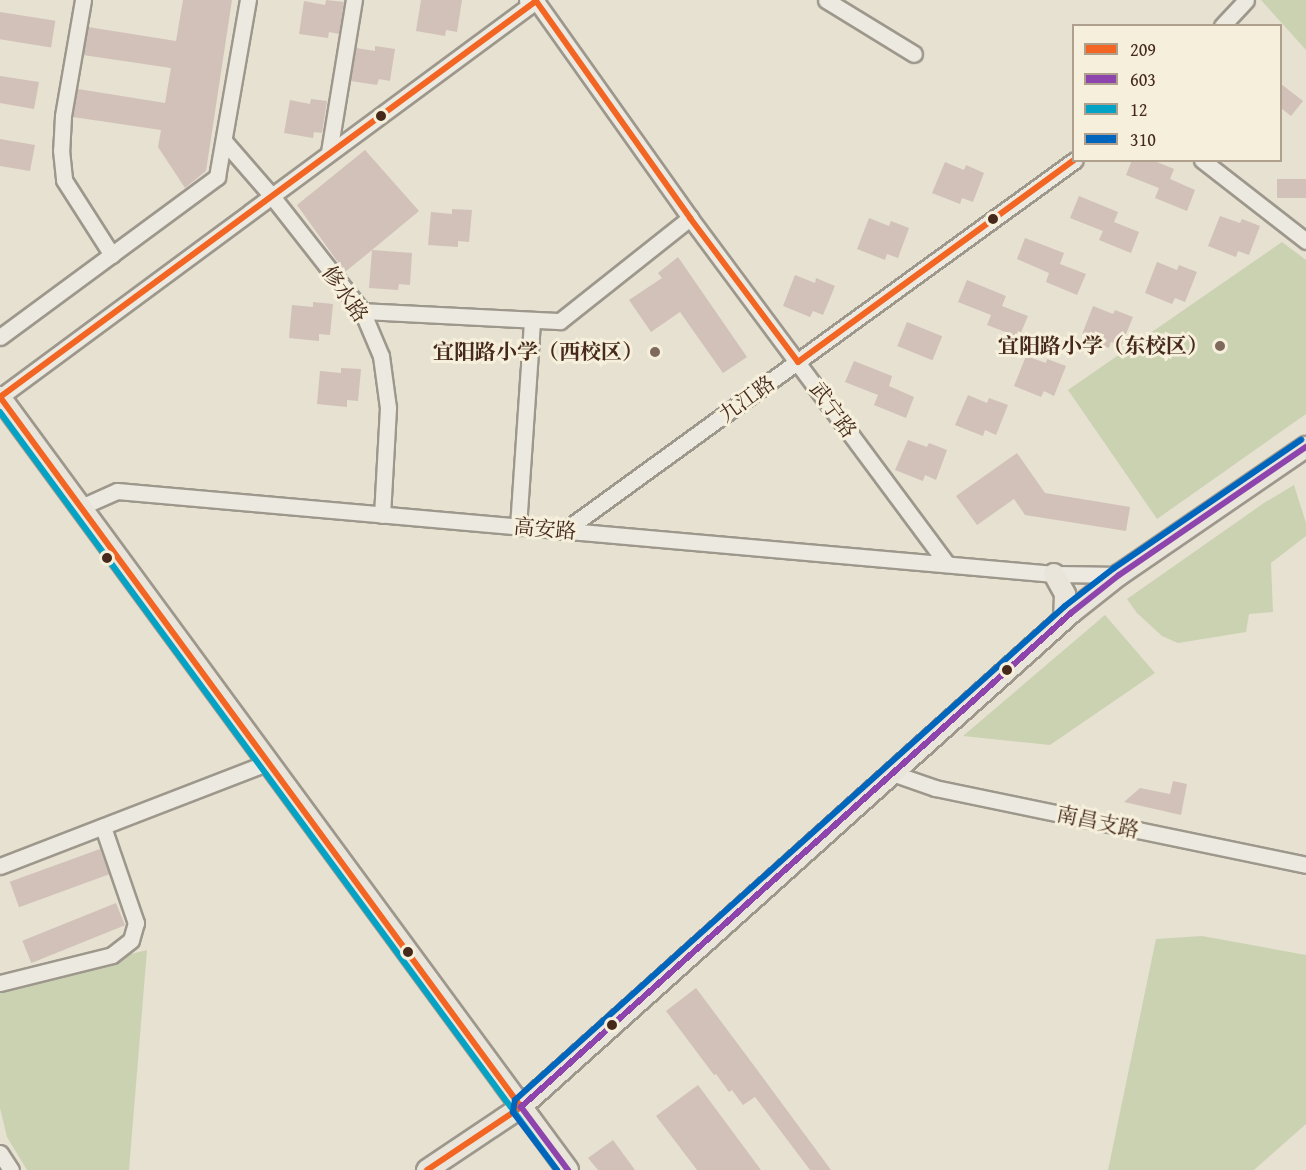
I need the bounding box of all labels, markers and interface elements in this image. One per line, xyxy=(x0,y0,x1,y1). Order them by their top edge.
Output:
legend xyxy=(1072,24,1282,162)
text: 209 xyxy=(1130,36,1156,63)
text: 603 xyxy=(1130,66,1156,93)
text: 12 xyxy=(1130,96,1147,123)
unlabelled marker xyxy=(375,110,387,122)
text: 310 xyxy=(1130,126,1156,153)
unlabelled marker xyxy=(987,213,999,225)
street label: 修水路 xyxy=(317,261,373,327)
place label: 宜阳路小学（东校区） xyxy=(998,333,1208,359)
place label: 宜阳路小学（西校区） xyxy=(433,339,643,365)
marker: 宜阳路小学（东校区） xyxy=(1213,339,1227,353)
marker: 宜阳路小学（西校区） xyxy=(648,345,662,359)
street label: 九江路 xyxy=(714,370,780,428)
street label: 武宁路 xyxy=(804,377,862,443)
street label: 高安路 xyxy=(513,514,577,544)
unlabelled marker xyxy=(101,552,113,564)
unlabelled marker xyxy=(1001,664,1013,676)
street label: 南昌支路 xyxy=(1054,801,1142,843)
unlabelled marker xyxy=(402,946,414,958)
unlabelled marker xyxy=(606,1019,618,1031)

